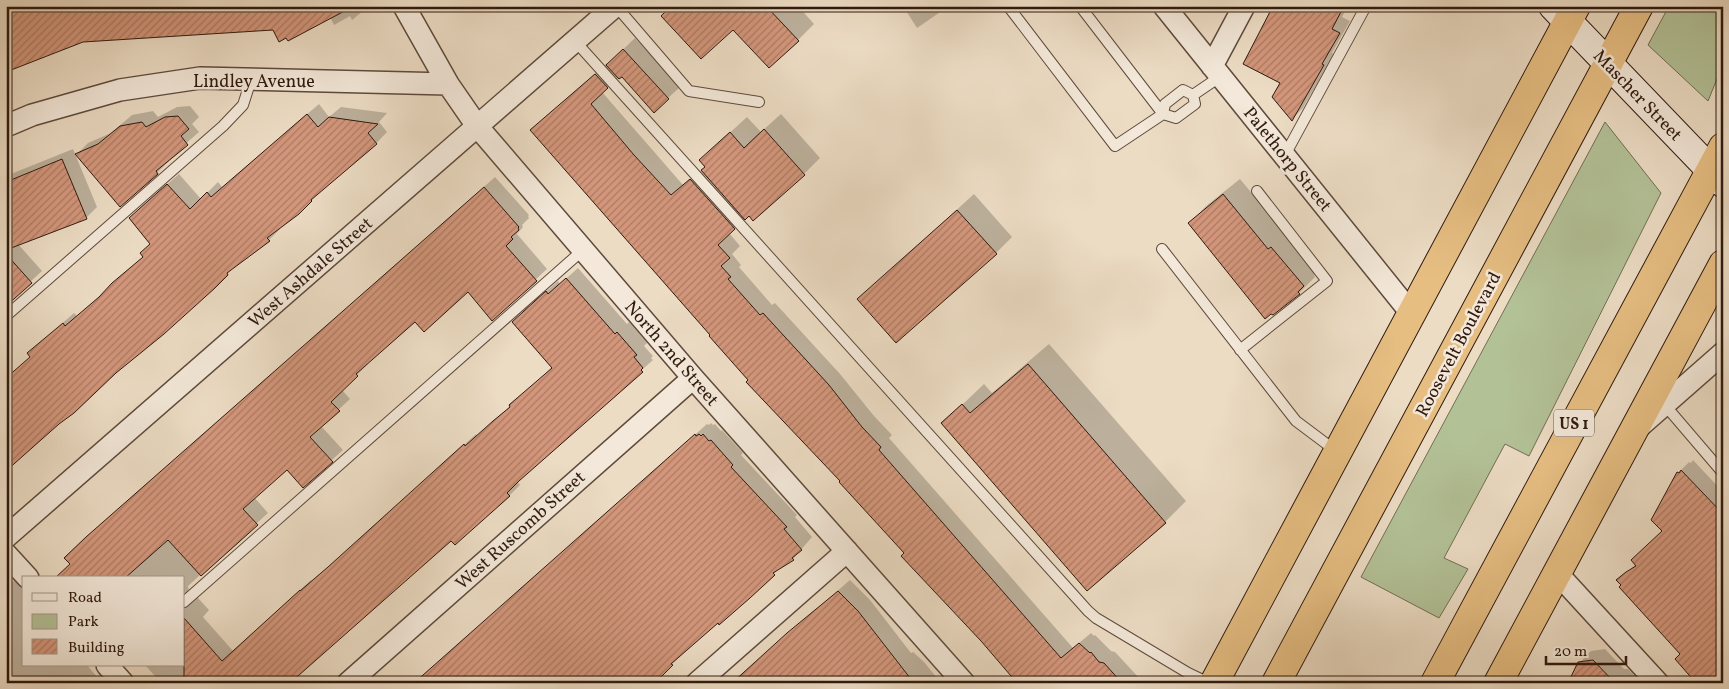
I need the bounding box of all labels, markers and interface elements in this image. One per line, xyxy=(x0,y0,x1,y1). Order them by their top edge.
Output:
street label: Mascher Street xyxy=(1587,45,1687,147)
street label: Lindley Avenue xyxy=(193,70,315,95)
street label: Palethorp Street xyxy=(1237,102,1337,218)
street label: West Ashdale Street xyxy=(243,212,379,334)
street label: Roosevelt Boulevard xyxy=(1410,268,1508,422)
street label: North 2nd Street xyxy=(618,296,724,412)
road number: US 1 xyxy=(1554,409,1594,436)
street label: West Ruscomb Street xyxy=(451,466,591,596)
legend xyxy=(22,576,185,666)
text: Road xyxy=(68,588,102,609)
text: Park xyxy=(68,612,99,633)
scale bar xyxy=(1546,634,1626,666)
text: Building xyxy=(68,638,125,659)
text: 20 m xyxy=(1554,642,1587,663)

